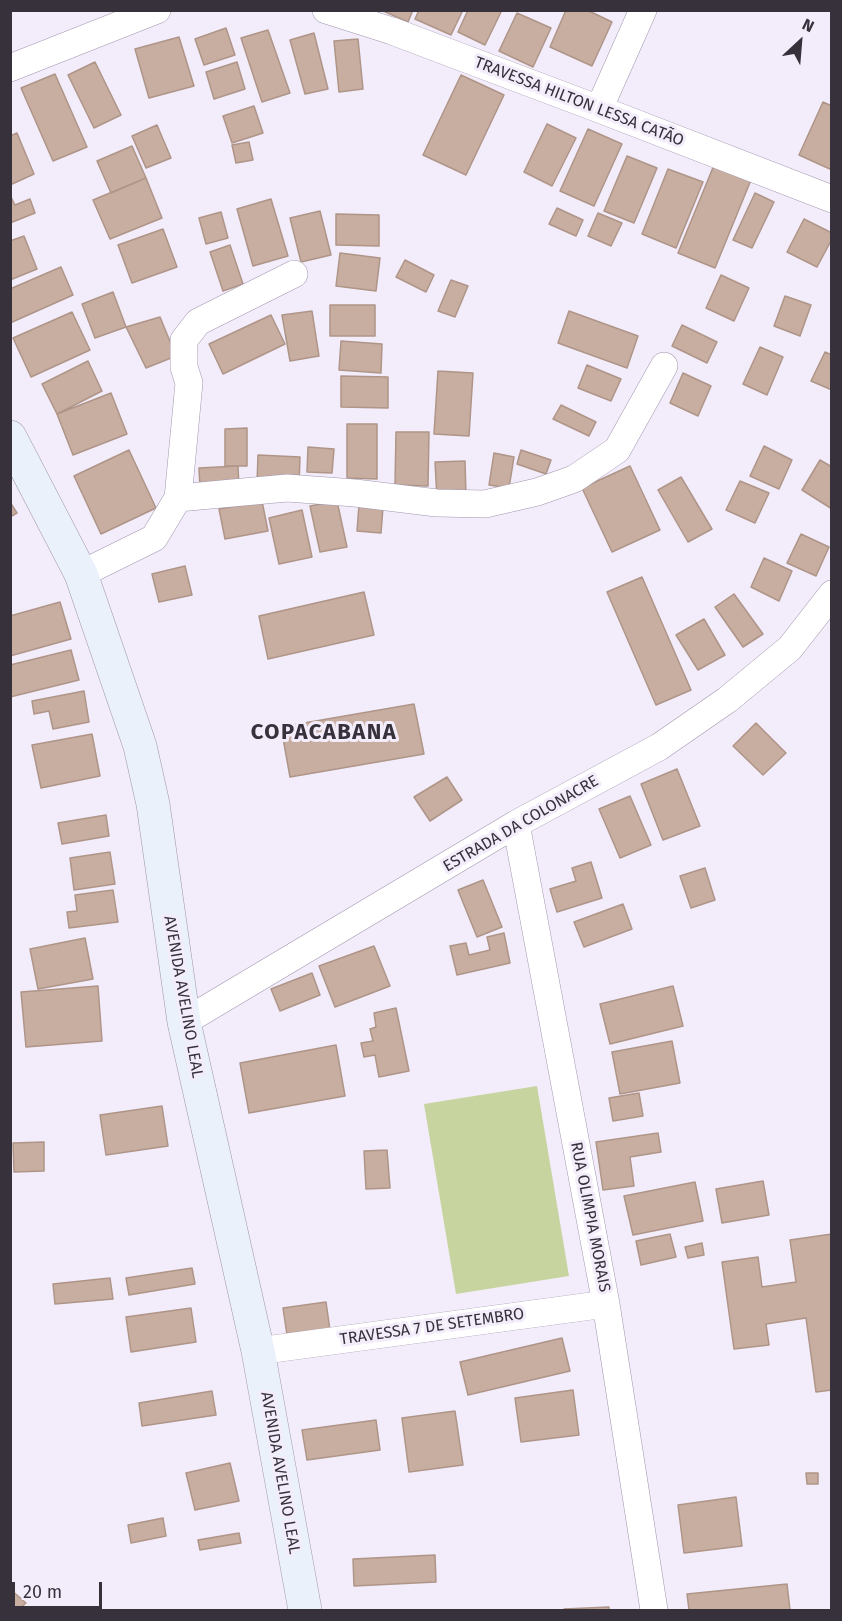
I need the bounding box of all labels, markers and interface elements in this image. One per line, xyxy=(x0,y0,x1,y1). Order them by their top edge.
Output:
north arrow xyxy=(770,12,830,72)
text: N xyxy=(799,15,817,36)
street label: TRAVESSA HILTON LESSA CATÃO xyxy=(472,53,686,151)
district label: COPACABANA xyxy=(251,720,397,746)
street label: ESTRADA DA COLONACRE xyxy=(440,772,602,876)
street label: AVENIDA AVELINO LEAL xyxy=(159,914,207,1080)
street label: RUA OLIMPIA MORAIS xyxy=(566,1140,614,1294)
street label: TRAVESSA 7 DE SETEMBRO xyxy=(339,1305,525,1349)
street label: AVENIDA AVELINO LEAL xyxy=(256,1390,304,1556)
scale bar xyxy=(15,1570,105,1608)
text: 20 m xyxy=(23,1581,62,1603)

